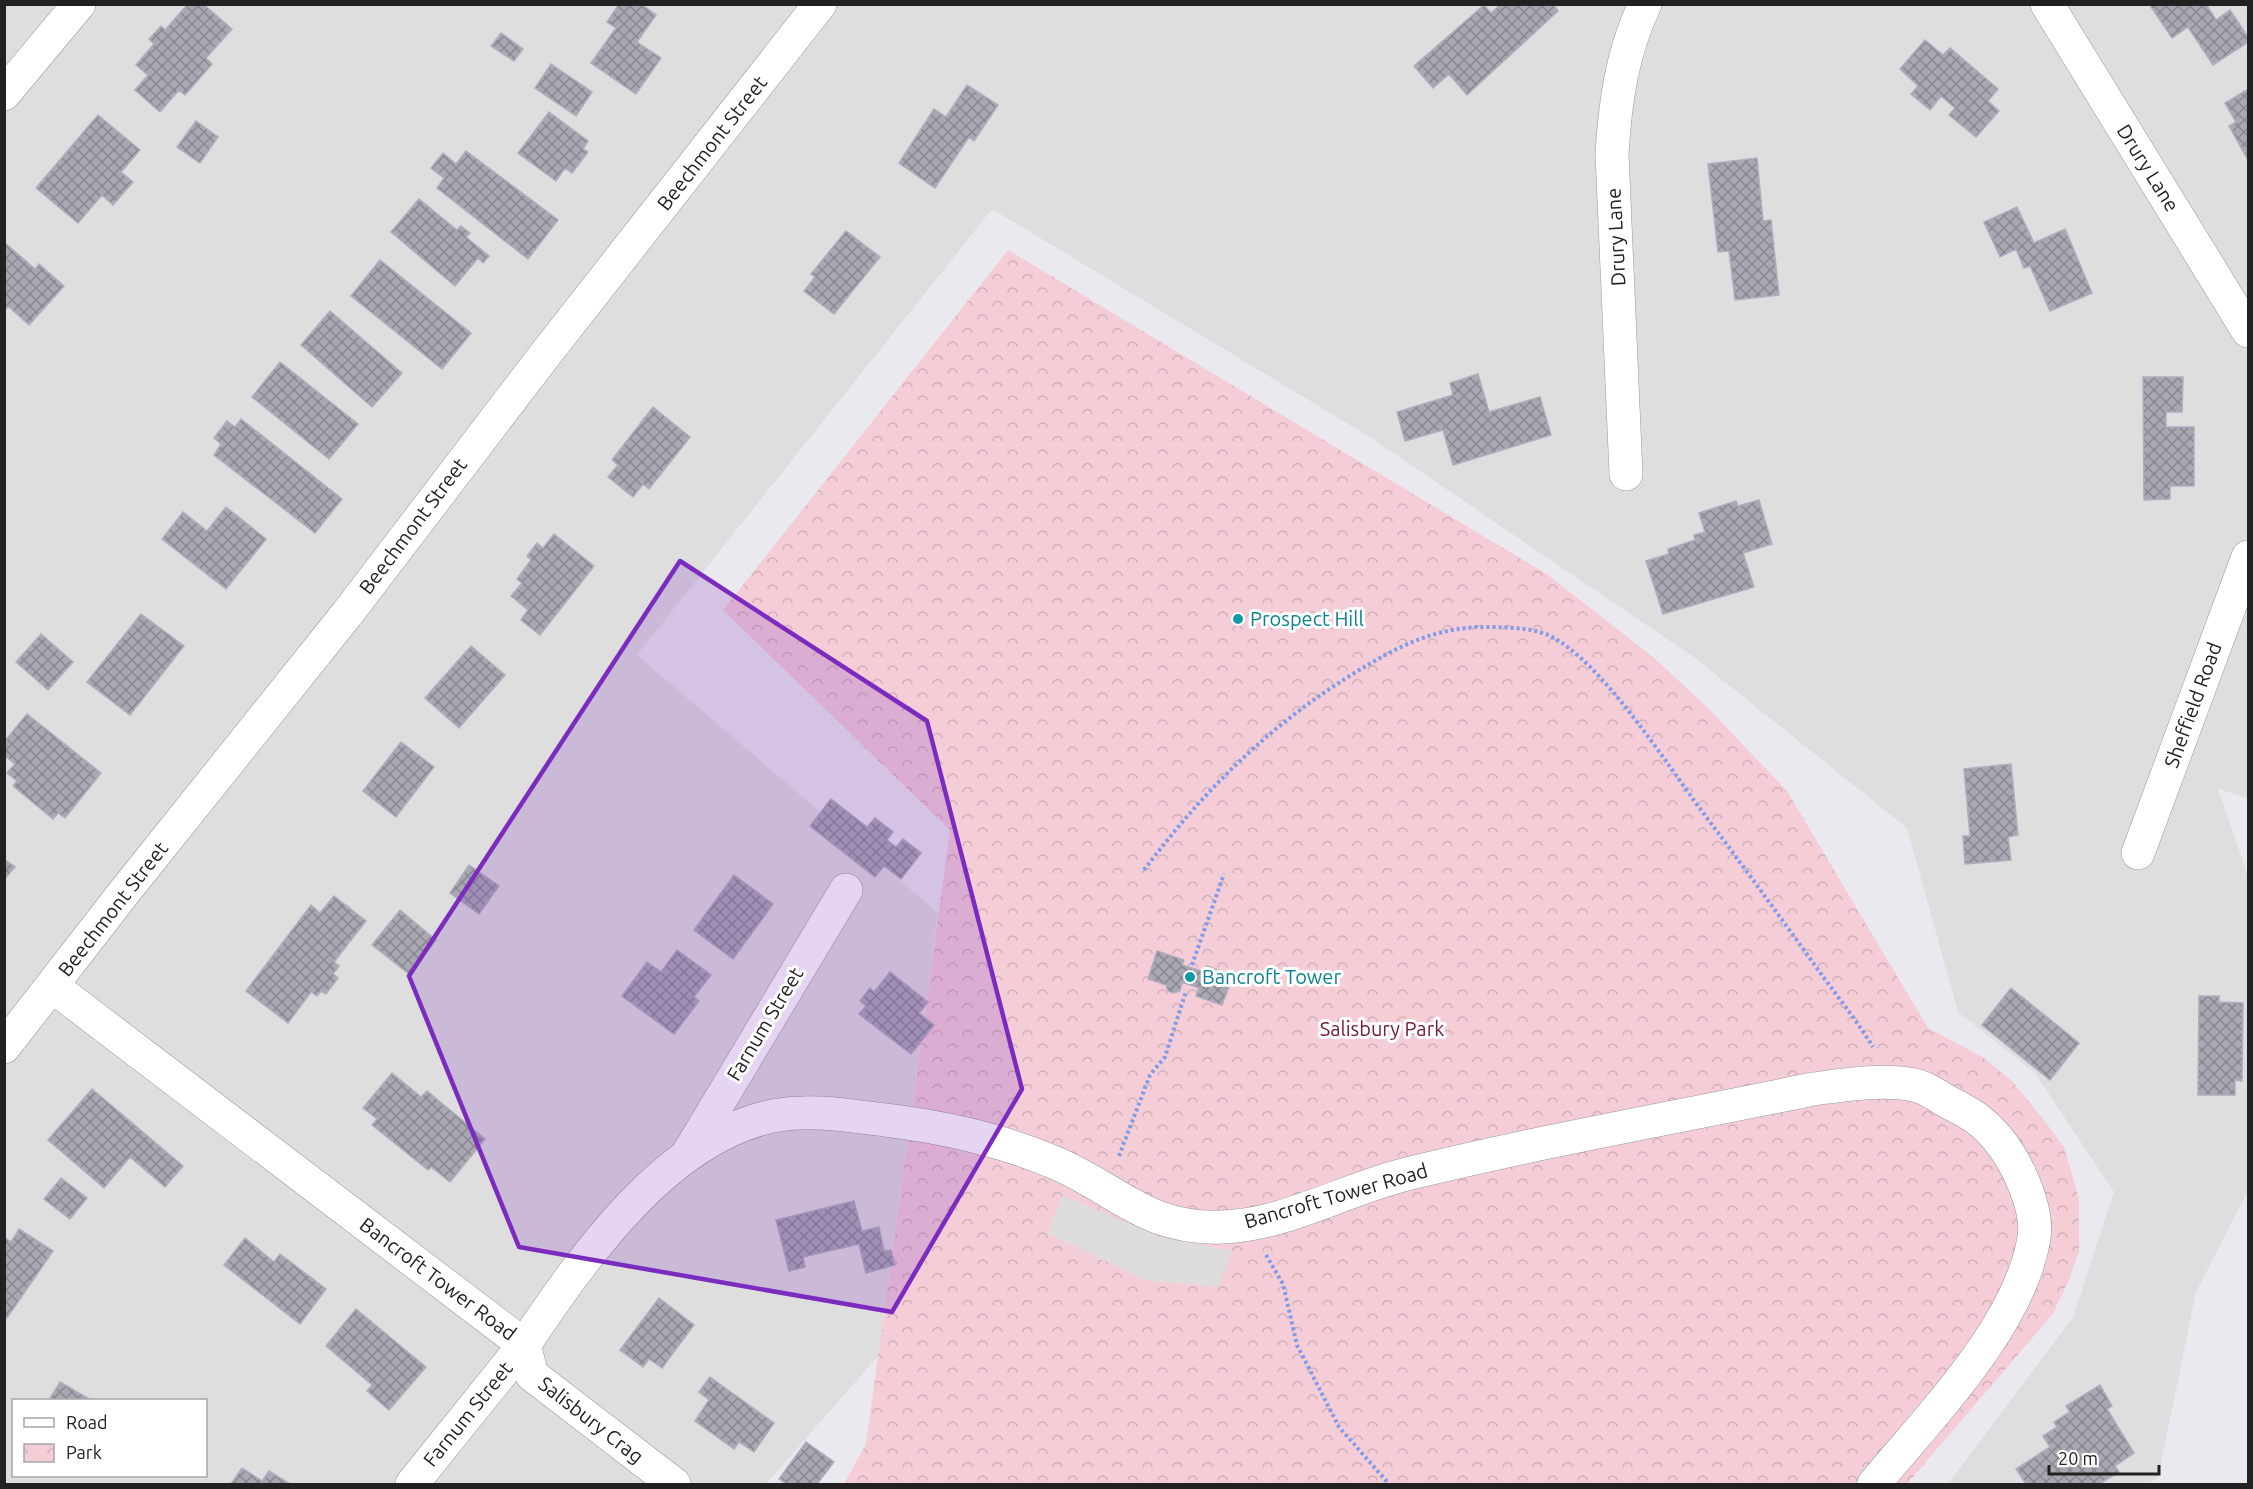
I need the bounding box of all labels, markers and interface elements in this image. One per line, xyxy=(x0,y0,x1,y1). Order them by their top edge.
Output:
street label: Beechmont Street xyxy=(652,71,771,214)
street label: Drury Lane xyxy=(2113,120,2184,216)
street label: Drury Lane xyxy=(1601,187,1630,287)
street label: Beechmont Street xyxy=(354,453,471,598)
place label: Prospect Hill xyxy=(1250,607,1364,630)
marker: Prospect Hill xyxy=(1231,612,1245,626)
street label: Sheffield Road xyxy=(2159,639,2226,771)
street label: Beechmont Street xyxy=(53,837,172,980)
street label: Farnum Street xyxy=(722,963,807,1085)
place label: Bancroft Tower xyxy=(1202,965,1341,988)
marker: Bancroft Tower xyxy=(1183,970,1197,984)
park label: Salisbury Park xyxy=(1320,1017,1444,1040)
street label: Bancroft Tower Road xyxy=(1242,1158,1430,1233)
street label: Bancroft Tower Road xyxy=(356,1212,521,1345)
street label: Farnum Street xyxy=(418,1357,517,1471)
street label: Salisbury Crag xyxy=(534,1372,648,1468)
legend xyxy=(12,1399,207,1477)
text: Road xyxy=(66,1412,108,1432)
scale bar xyxy=(2049,1438,2158,1476)
text: Park xyxy=(66,1442,102,1462)
text: 20 m xyxy=(2058,1448,2098,1468)

